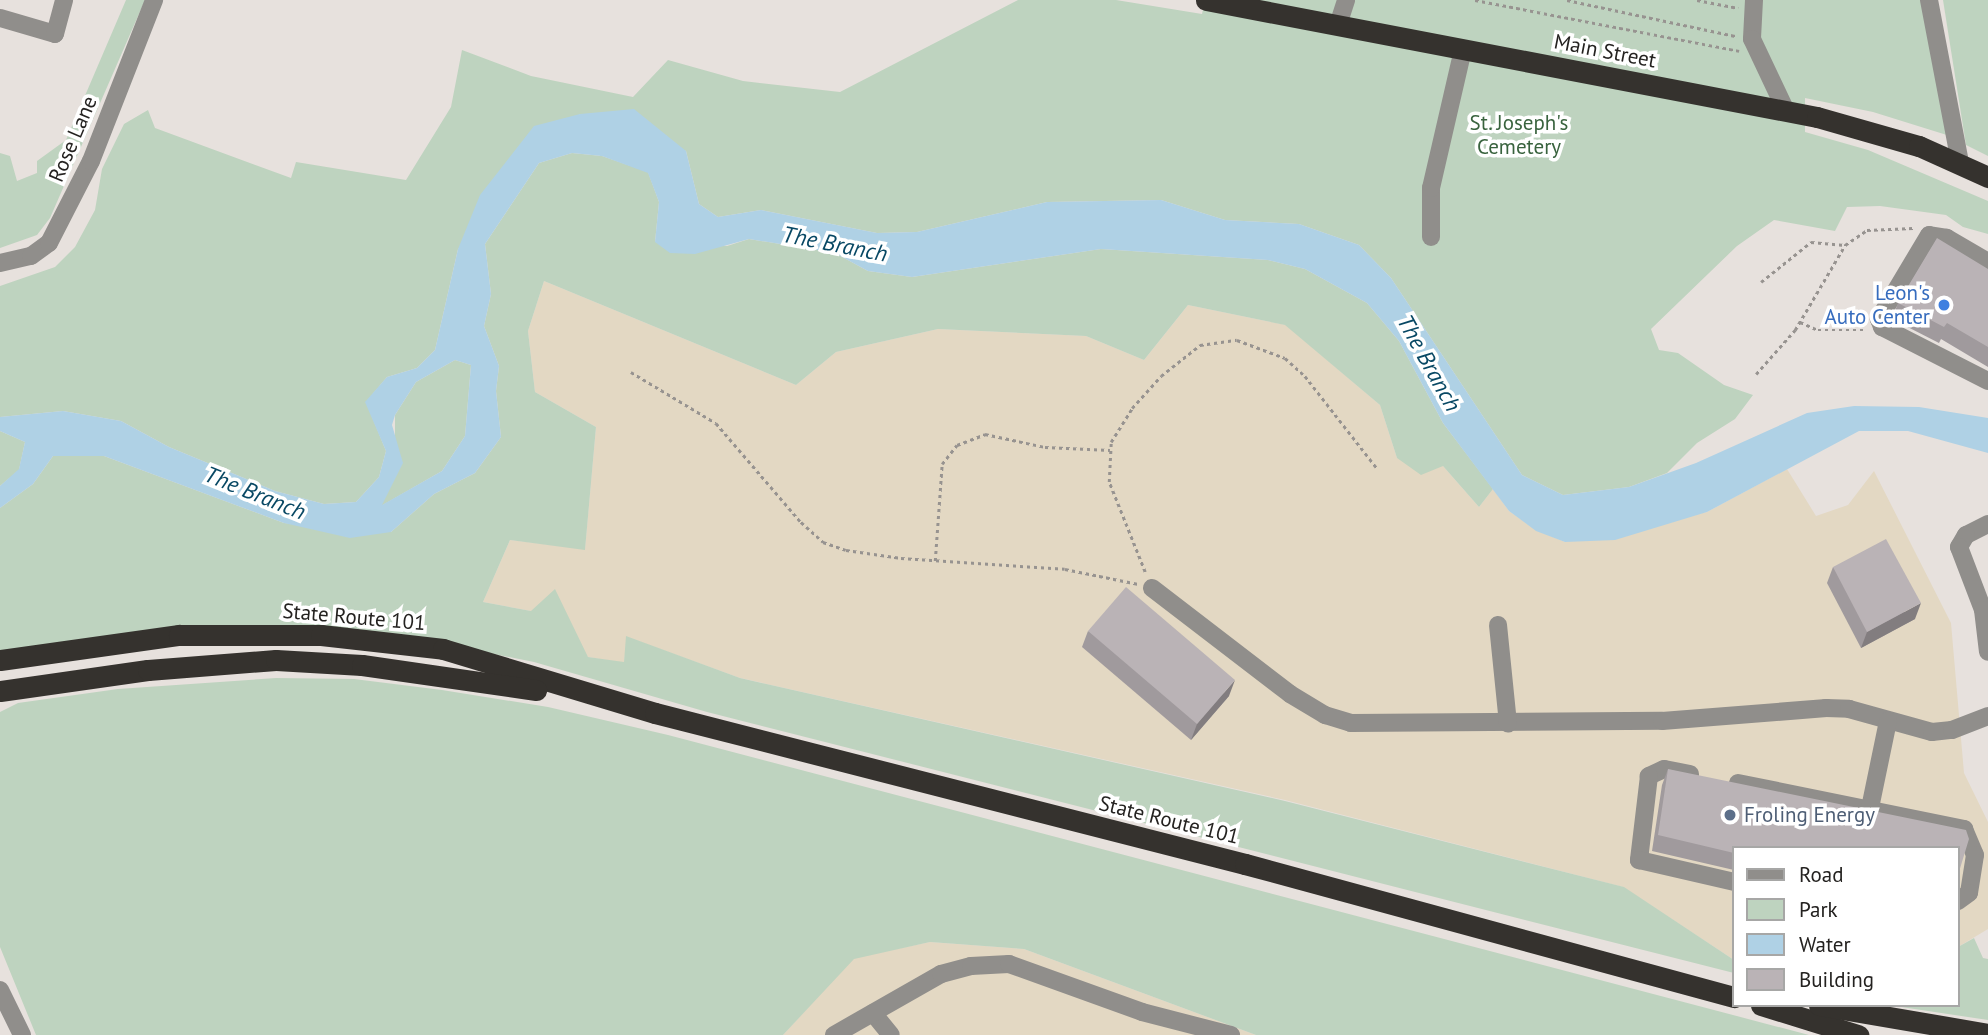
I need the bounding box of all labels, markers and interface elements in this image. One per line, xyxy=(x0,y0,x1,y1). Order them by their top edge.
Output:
street label: Main Street xyxy=(1552,29,1658,73)
street label: Rose Lane xyxy=(44,92,102,186)
park label: St. Joseph's Cemetery xyxy=(1469,110,1569,160)
water label: The Branch xyxy=(780,220,890,268)
place label: Leon's Auto Center xyxy=(1825,280,1930,330)
marker: Leon's Auto Center xyxy=(1936,297,1952,313)
water label: The Branch xyxy=(1391,310,1467,416)
water label: The Branch xyxy=(200,460,310,526)
street label: State Route 101 xyxy=(281,598,427,636)
street label: State Route 101 xyxy=(1096,790,1242,850)
place label: Froling Energy xyxy=(1744,802,1875,828)
marker: Froling Energy xyxy=(1722,807,1738,823)
legend xyxy=(1732,846,1960,1007)
text: Road xyxy=(1799,861,1843,888)
text: Park xyxy=(1799,896,1838,923)
text: Water xyxy=(1799,931,1851,958)
text: Building xyxy=(1799,966,1874,993)

